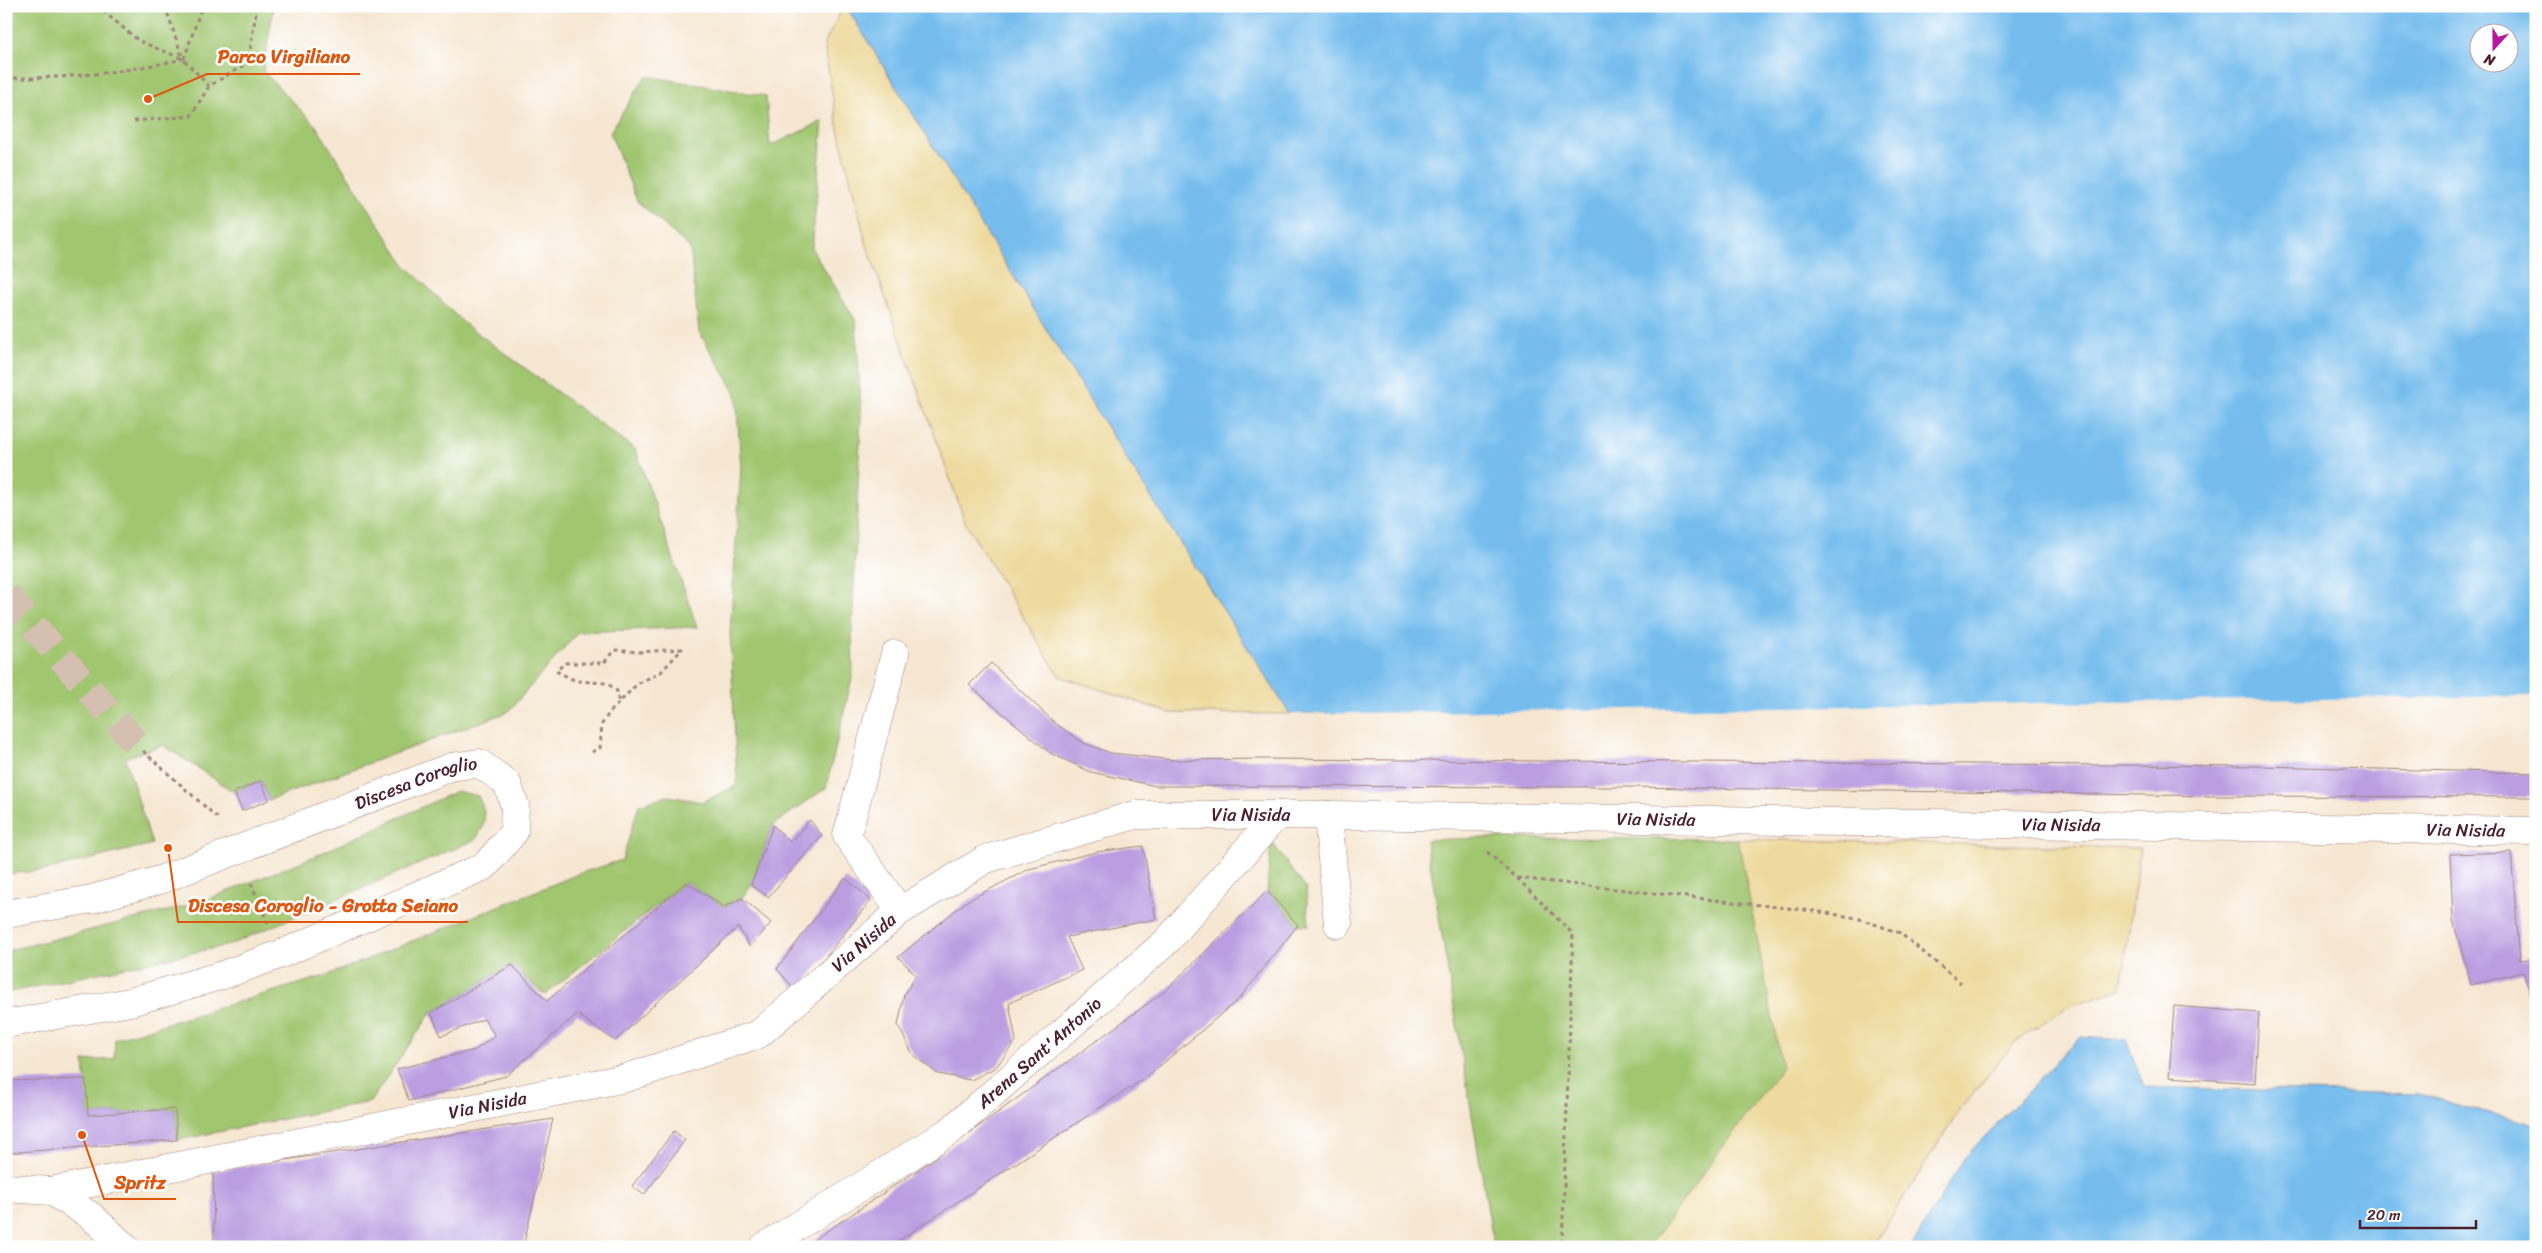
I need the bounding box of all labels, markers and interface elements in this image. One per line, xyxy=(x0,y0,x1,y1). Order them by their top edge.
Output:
north arrow xyxy=(2470,22,2520,72)
callout: Parco Virgiliano xyxy=(207,40,360,74)
text: Parco Virgiliano xyxy=(218,40,350,73)
text: N xyxy=(2480,46,2499,73)
street label: Discesa Coroglio xyxy=(350,747,479,819)
street label: Via Nisida xyxy=(1212,799,1291,831)
street label: Via Nisida xyxy=(1616,803,1696,836)
street label: Via Nisida xyxy=(2021,808,2101,841)
street label: Via Nisida xyxy=(2426,814,2506,847)
callout: Discesa Coroglio - Grotta Seiano xyxy=(178,888,468,922)
text: Discesa Coroglio - Grotta Seiano xyxy=(188,889,458,922)
street label: Via Nisida xyxy=(823,904,905,981)
street label: Arena Sant'Antonio xyxy=(969,989,1109,1118)
street label: Via Nisida xyxy=(446,1082,530,1128)
callout: Spritz xyxy=(104,1165,176,1199)
text: Spritz xyxy=(113,1166,167,1199)
scale bar xyxy=(2360,1198,2476,1230)
text: 20 m xyxy=(2367,1202,2401,1228)

